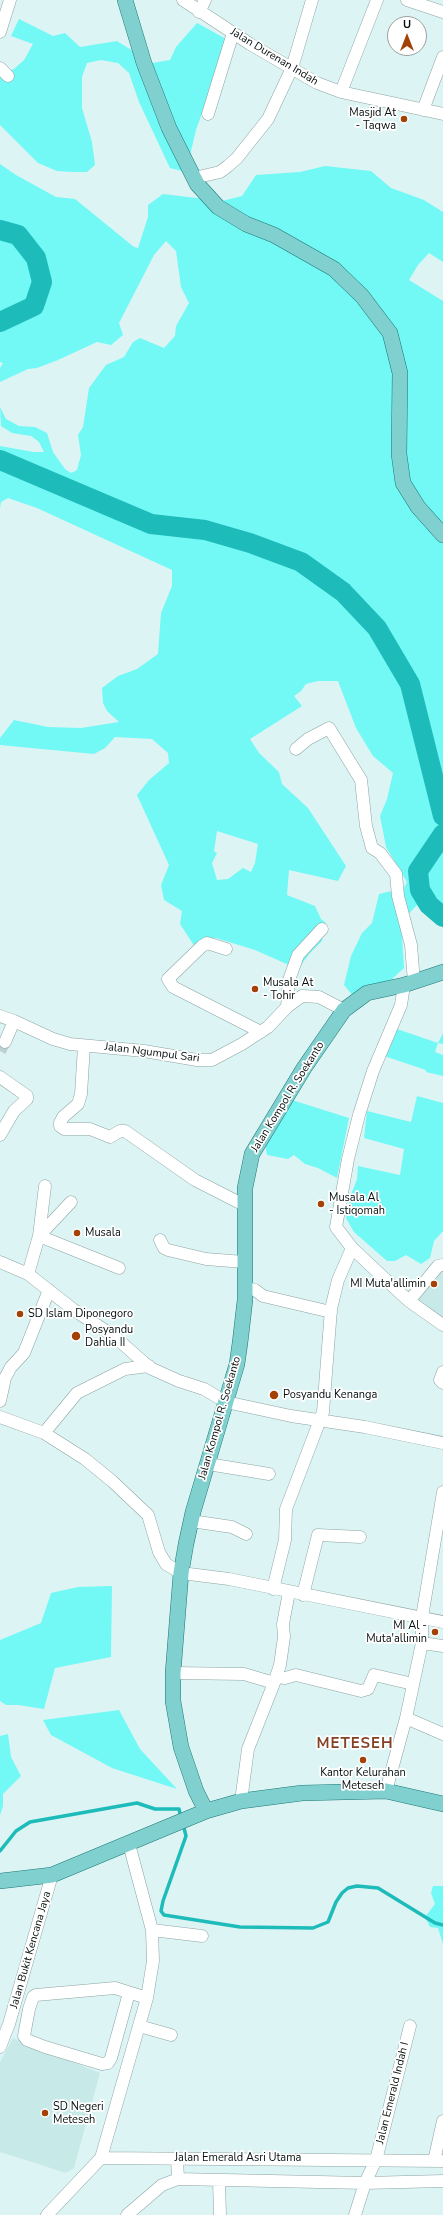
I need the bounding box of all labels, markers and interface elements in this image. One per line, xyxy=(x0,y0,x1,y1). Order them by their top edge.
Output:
north arrow xyxy=(387,16,427,56)
text: U xyxy=(403,17,411,32)
street label: Jalan Durenan Indah xyxy=(228,26,320,88)
place label: Masjid At - Taqwa xyxy=(349,106,396,132)
marker: Masjid At - Taqwa xyxy=(399,114,409,124)
place label: Musala At - Tohir xyxy=(263,976,313,1002)
marker: Musala At - Tohir xyxy=(250,984,260,994)
street label: Jalan Kompol R. Soekanto xyxy=(249,1039,327,1155)
street label: Jalan Ngumpul Sari xyxy=(104,1041,200,1065)
place label: Musala Al - Istiqomah xyxy=(329,1191,385,1217)
marker: Musala Al - Istiqomah xyxy=(316,1199,326,1209)
place label: Musala xyxy=(85,1226,121,1240)
marker: Musala xyxy=(72,1228,82,1238)
place label: MI Muta'allimin xyxy=(350,1277,426,1291)
marker: MI Muta'allimin xyxy=(429,1279,439,1289)
place label: SD Islam Diponegoro xyxy=(28,1307,133,1321)
marker: SD Islam Diponegoro xyxy=(15,1309,25,1319)
place label: Posyandu Dahlia II xyxy=(85,1323,133,1349)
marker: Posyandu Dahlia II xyxy=(70,1330,82,1342)
street label: Jalan Kompol R. Soekanto xyxy=(196,1355,244,1481)
place label: Posyandu Kenanga xyxy=(283,1388,377,1402)
marker: Posyandu Kenanga xyxy=(268,1389,280,1401)
place label: MI Al - Muta'allimin xyxy=(366,1619,427,1645)
marker: MI Al - Muta'allimin xyxy=(430,1627,440,1637)
district label: METESEH xyxy=(316,1735,394,1753)
marker: Kantor Kelurahan Meteseh xyxy=(358,1755,368,1765)
place label: Kantor Kelurahan Meteseh xyxy=(320,1766,406,1792)
street label: Jalan Bukit Kencana Jaya xyxy=(8,1890,54,2010)
street label: Jalan Emerald Indah I xyxy=(374,2041,412,2145)
place label: SD Negeri Meteseh xyxy=(53,2100,104,2126)
marker: SD Negeri Meteseh xyxy=(40,2108,50,2118)
street label: Jalan Emerald Asri Utama xyxy=(175,2151,301,2165)

